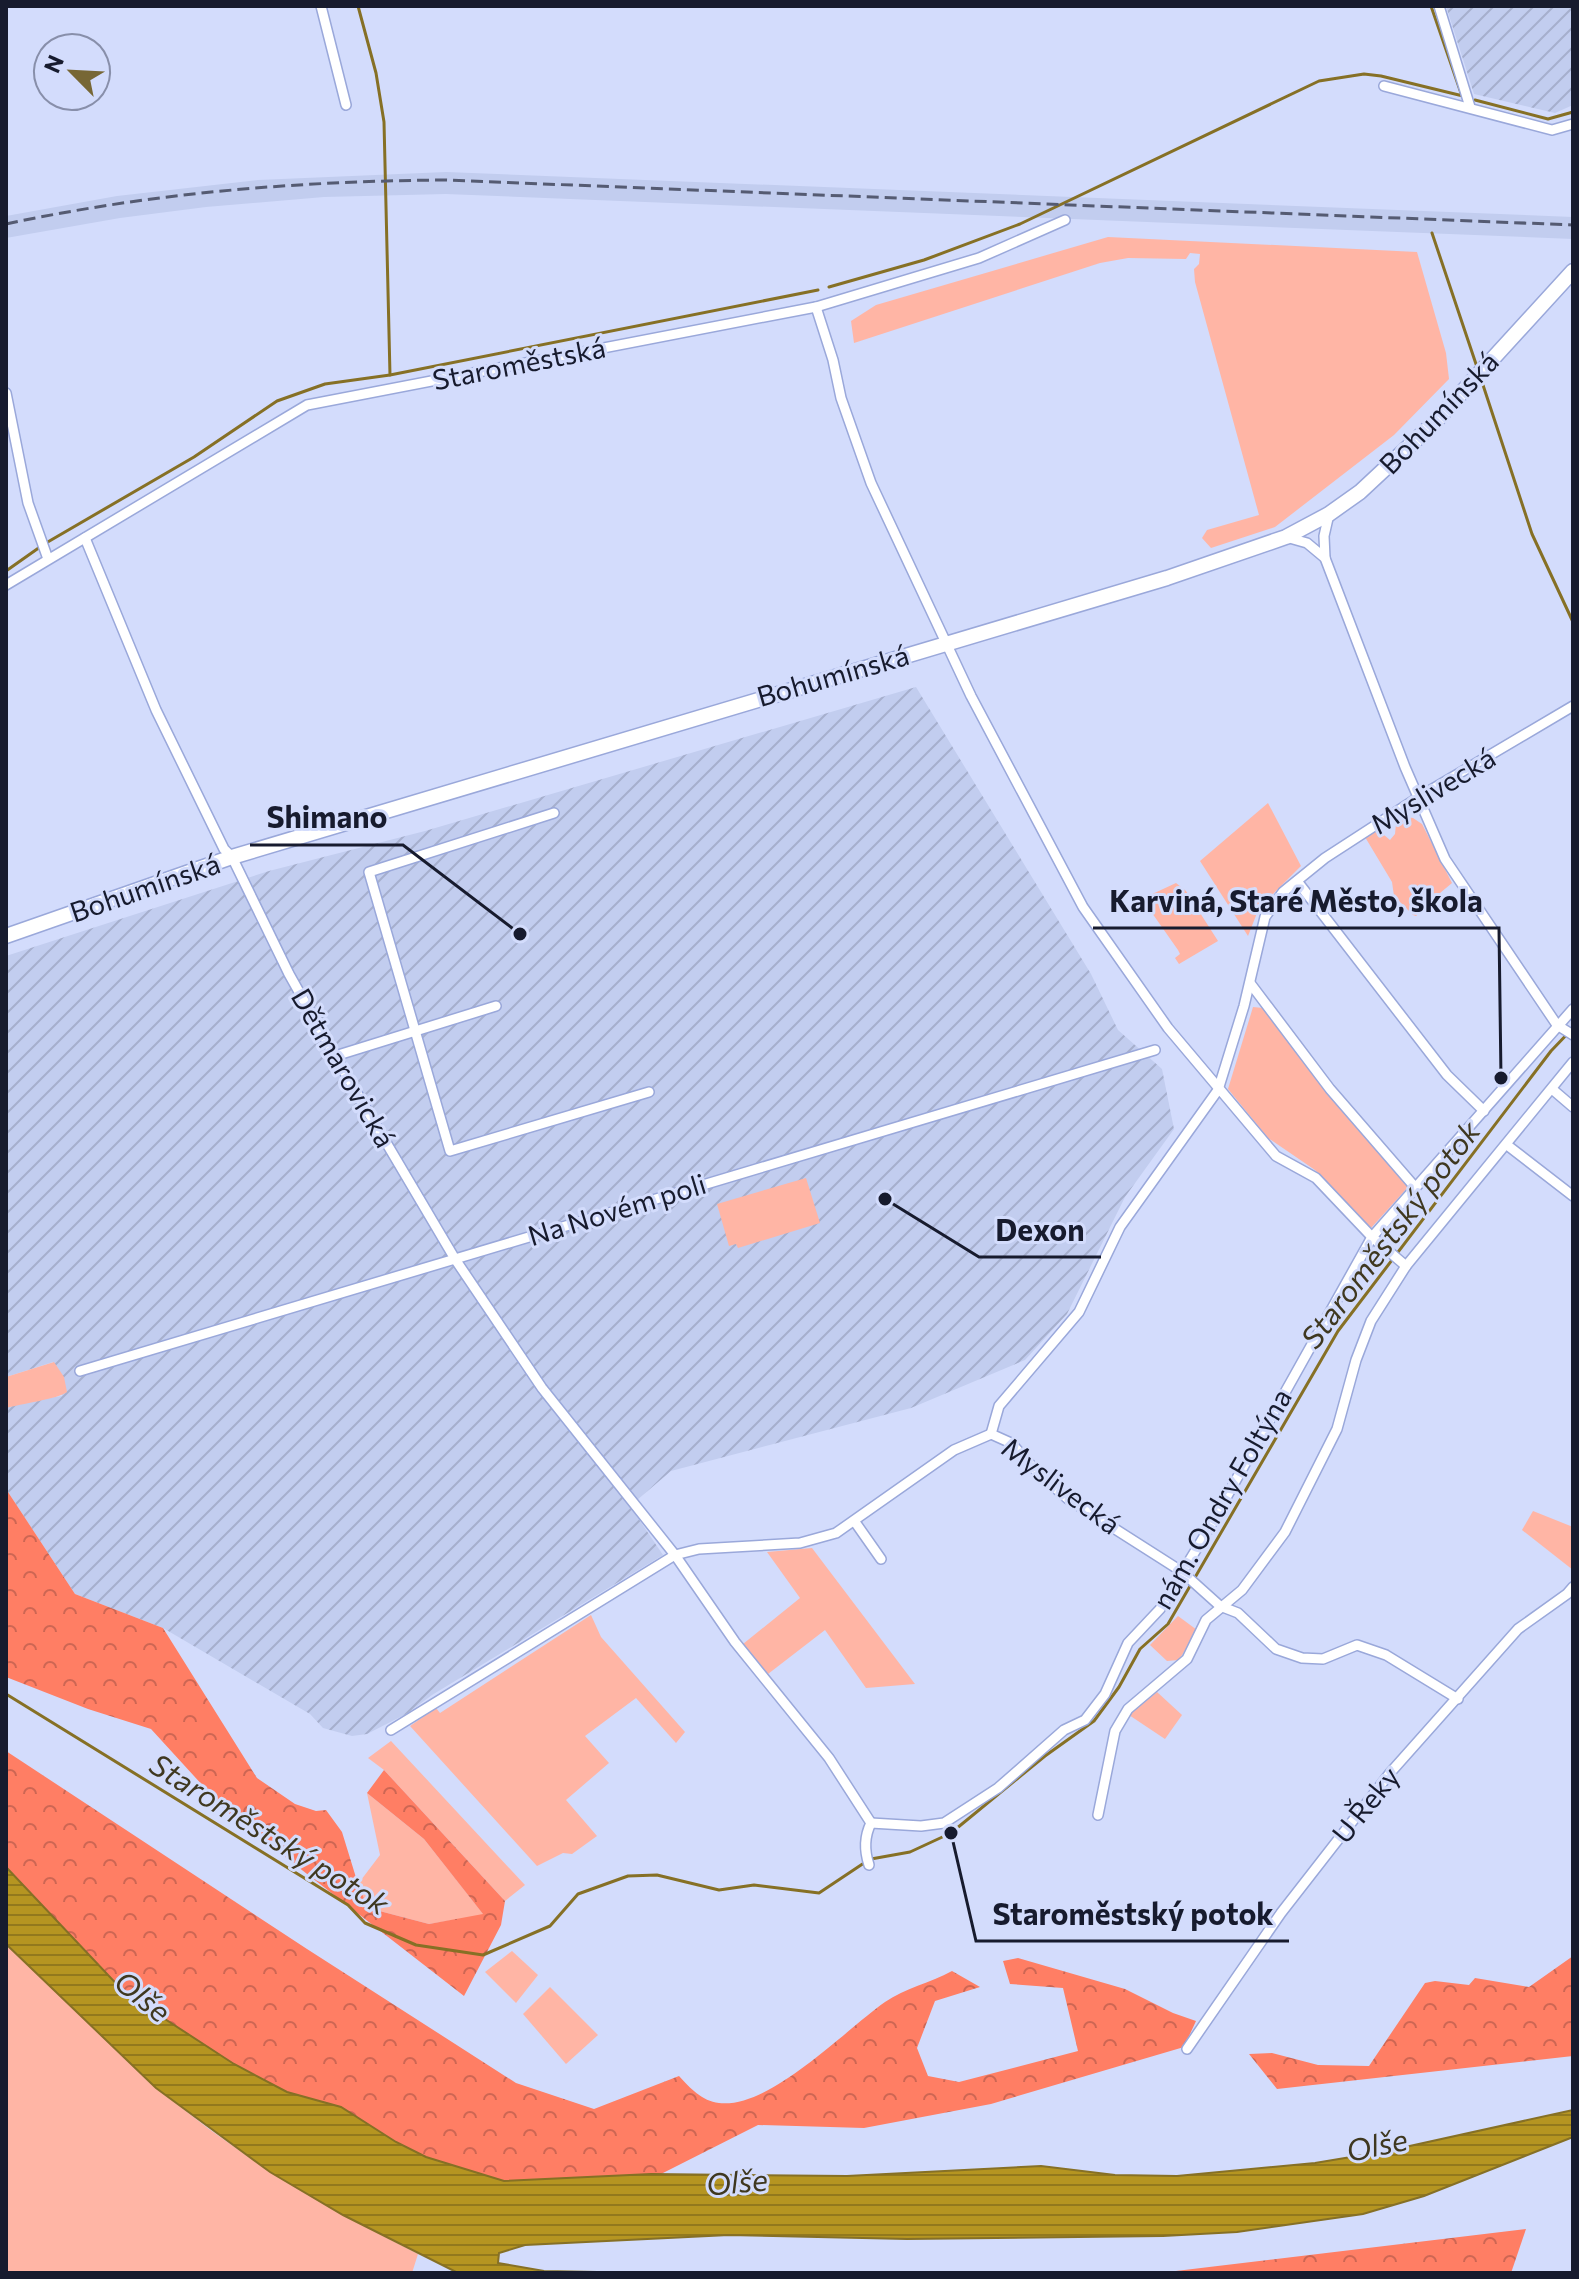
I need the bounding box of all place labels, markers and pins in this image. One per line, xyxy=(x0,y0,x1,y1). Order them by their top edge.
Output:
callout: Shimano xyxy=(250,791,403,845)
callout: Karviná, Staré Město, škola xyxy=(1093,874,1499,928)
callout: Dexon xyxy=(979,1203,1101,1257)
callout: Staroměstský potok xyxy=(976,1887,1289,1941)

